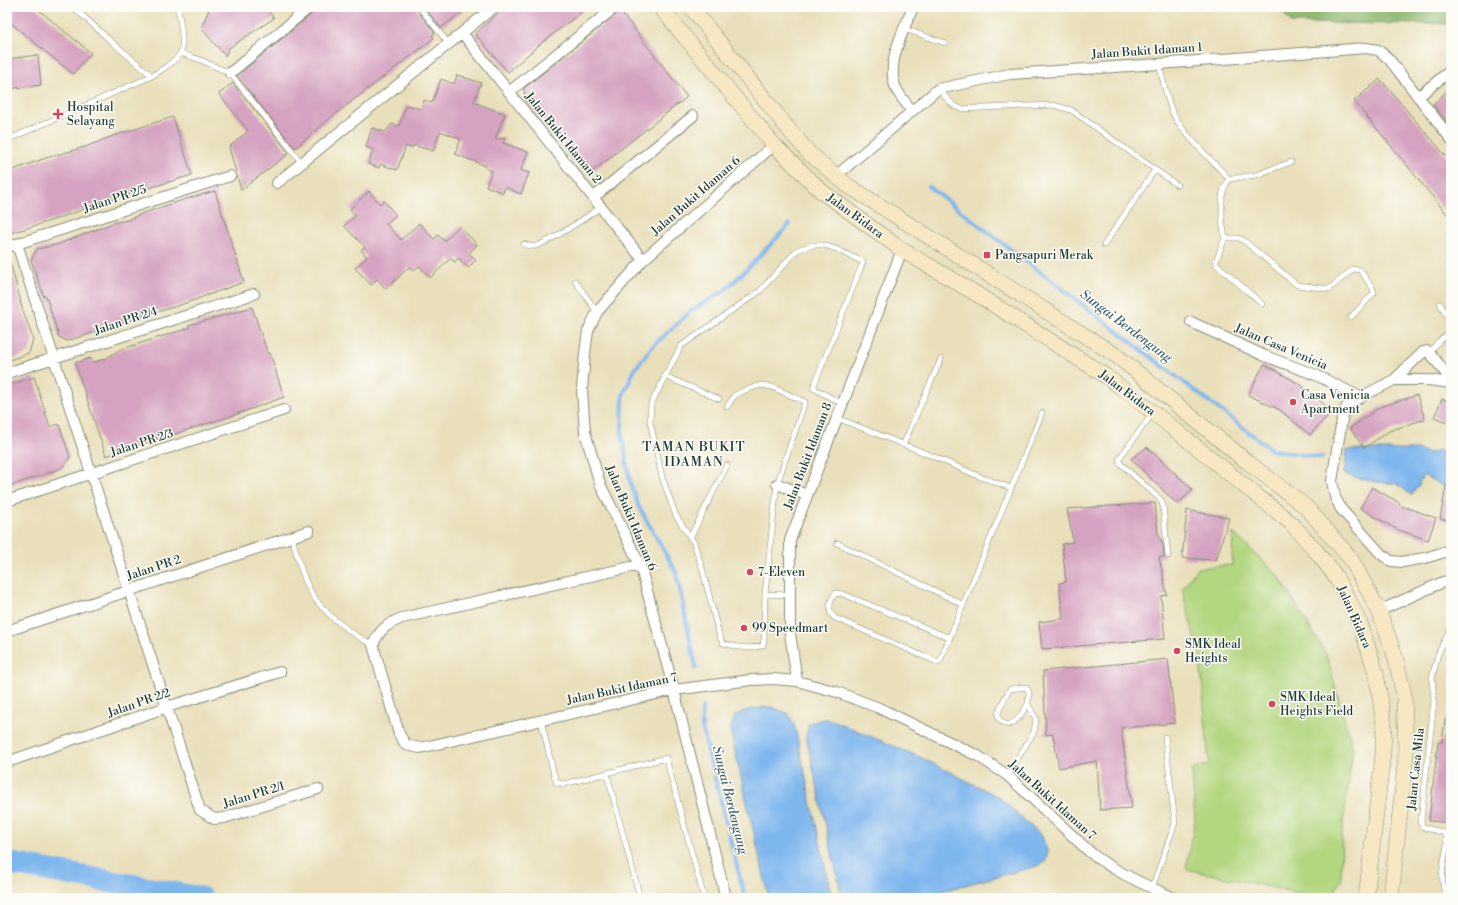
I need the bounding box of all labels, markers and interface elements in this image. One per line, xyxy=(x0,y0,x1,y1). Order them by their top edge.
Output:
street label: Jalan Bukit Idaman 1 xyxy=(1090,40,1204,62)
street label: Jalan Bukit Idaman 2 xyxy=(521,89,604,187)
place label: Hospital Selayang xyxy=(67,100,115,129)
marker: Hospital Selayang xyxy=(52,108,64,120)
street label: Jalan Bukit Idaman 6 xyxy=(648,153,744,240)
street label: Jalan PR 2/5 xyxy=(81,182,149,217)
street label: Jalan Bidara xyxy=(823,190,887,242)
place label: Pangsapuri Merak xyxy=(995,248,1094,263)
marker: Pangsapuri Merak xyxy=(982,250,992,260)
water label: Sungai Berdengung xyxy=(1077,286,1176,367)
street label: Jalan PR 2/4 xyxy=(92,304,160,339)
street label: Jalan Casa Venicia xyxy=(1231,320,1331,374)
street label: Jalan Bidara xyxy=(1095,366,1159,420)
place label: Casa Venicia Apartment xyxy=(1300,388,1371,417)
marker: Casa Venicia Apartment xyxy=(1288,397,1298,407)
street label: Jalan Bukit Idaman 8 xyxy=(780,400,835,513)
street label: Jalan PR 2/3 xyxy=(108,426,176,461)
district label: TAMAN BUKIT IDAMAN xyxy=(642,439,746,470)
street label: Jalan Bukit Idaman 6 xyxy=(602,462,660,573)
street label: Jalan PR 2 xyxy=(124,552,183,584)
place label: 7-Eleven xyxy=(758,565,805,580)
marker: 7-Eleven xyxy=(745,567,755,577)
street label: Jalan Bidara xyxy=(1333,582,1375,651)
place label: 99 Speedmart xyxy=(752,621,829,636)
marker: 99 Speedmart xyxy=(739,623,749,633)
place label: SMK Ideal Heights xyxy=(1185,637,1241,666)
marker: SMK Ideal Heights xyxy=(1172,646,1182,656)
street label: Jalan Bukit Idaman 7 xyxy=(565,670,678,708)
street label: Jalan PR 2/2 xyxy=(105,685,172,721)
place label: SMK Ideal Heights Field xyxy=(1280,690,1353,719)
marker: SMK Ideal Heights Field xyxy=(1267,699,1277,709)
street label: Jalan Casa Mila xyxy=(1404,726,1428,812)
water label: Sungai Berdengung xyxy=(709,744,752,857)
street label: Jalan Bukit Idaman 7 xyxy=(1005,756,1099,843)
street label: Jalan PR 2/1 xyxy=(220,778,287,812)

